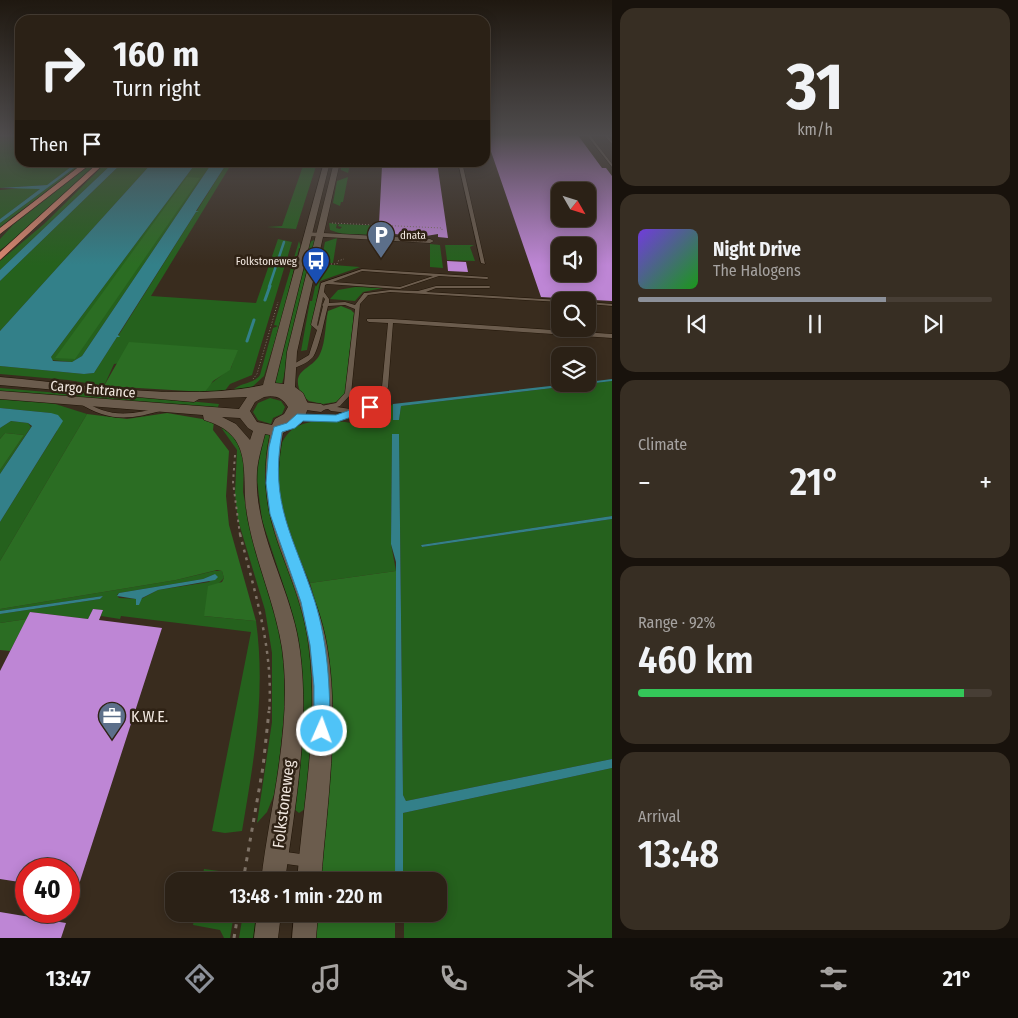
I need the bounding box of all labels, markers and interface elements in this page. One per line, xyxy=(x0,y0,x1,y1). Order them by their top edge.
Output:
text: 160 m xyxy=(113,33,199,75)
icon: right xyxy=(30,35,95,100)
text: 31 xyxy=(787,48,843,126)
text: Turn right xyxy=(113,75,201,102)
text: km/h xyxy=(797,120,833,139)
icon: arrive xyxy=(78,130,106,158)
text: Then xyxy=(30,133,68,156)
north arrow xyxy=(551,182,596,228)
map controls xyxy=(551,182,596,392)
parking icon: dnata xyxy=(366,220,396,259)
place label: dnata xyxy=(400,229,426,242)
button: sound xyxy=(551,237,596,282)
text: Night Drive xyxy=(713,238,801,261)
bus stop icon: Folkstoneweg xyxy=(301,246,331,285)
place label: Folkstoneweg xyxy=(236,255,298,268)
text: The Halogens xyxy=(713,261,801,280)
button: search xyxy=(551,292,596,337)
icon: previous xyxy=(683,310,711,338)
icon: pause xyxy=(801,310,829,338)
icon: next xyxy=(919,310,947,338)
button: layers xyxy=(551,347,596,392)
street label: Cargo Entrance xyxy=(50,377,136,402)
pin xyxy=(349,386,391,428)
icon: arrive xyxy=(356,393,384,421)
text: Climate xyxy=(638,435,687,454)
text: 21° xyxy=(790,459,840,505)
text: − xyxy=(638,466,651,499)
text: + xyxy=(979,466,992,499)
text: Range · 92% xyxy=(638,613,715,632)
text: 460 km xyxy=(638,637,754,683)
office icon: K.W.E. xyxy=(97,701,127,740)
position arrow xyxy=(295,704,347,756)
place label: K.W.E. xyxy=(131,707,168,726)
street label: Folkstoneweg xyxy=(269,758,298,849)
text: Arrival xyxy=(638,807,680,826)
text: 13:48 xyxy=(638,831,719,877)
speed limit sign: 40 xyxy=(15,858,80,923)
text: 13:48 · 1 min · 220 m xyxy=(229,885,383,908)
icon: directions xyxy=(182,961,217,996)
icon: music xyxy=(309,961,344,996)
icon: phone xyxy=(436,961,471,996)
icon: climate xyxy=(563,961,598,996)
icon: car xyxy=(689,961,724,996)
icon: filters xyxy=(816,961,851,996)
text: 13:47 xyxy=(46,965,91,992)
text: 21° xyxy=(943,965,972,992)

